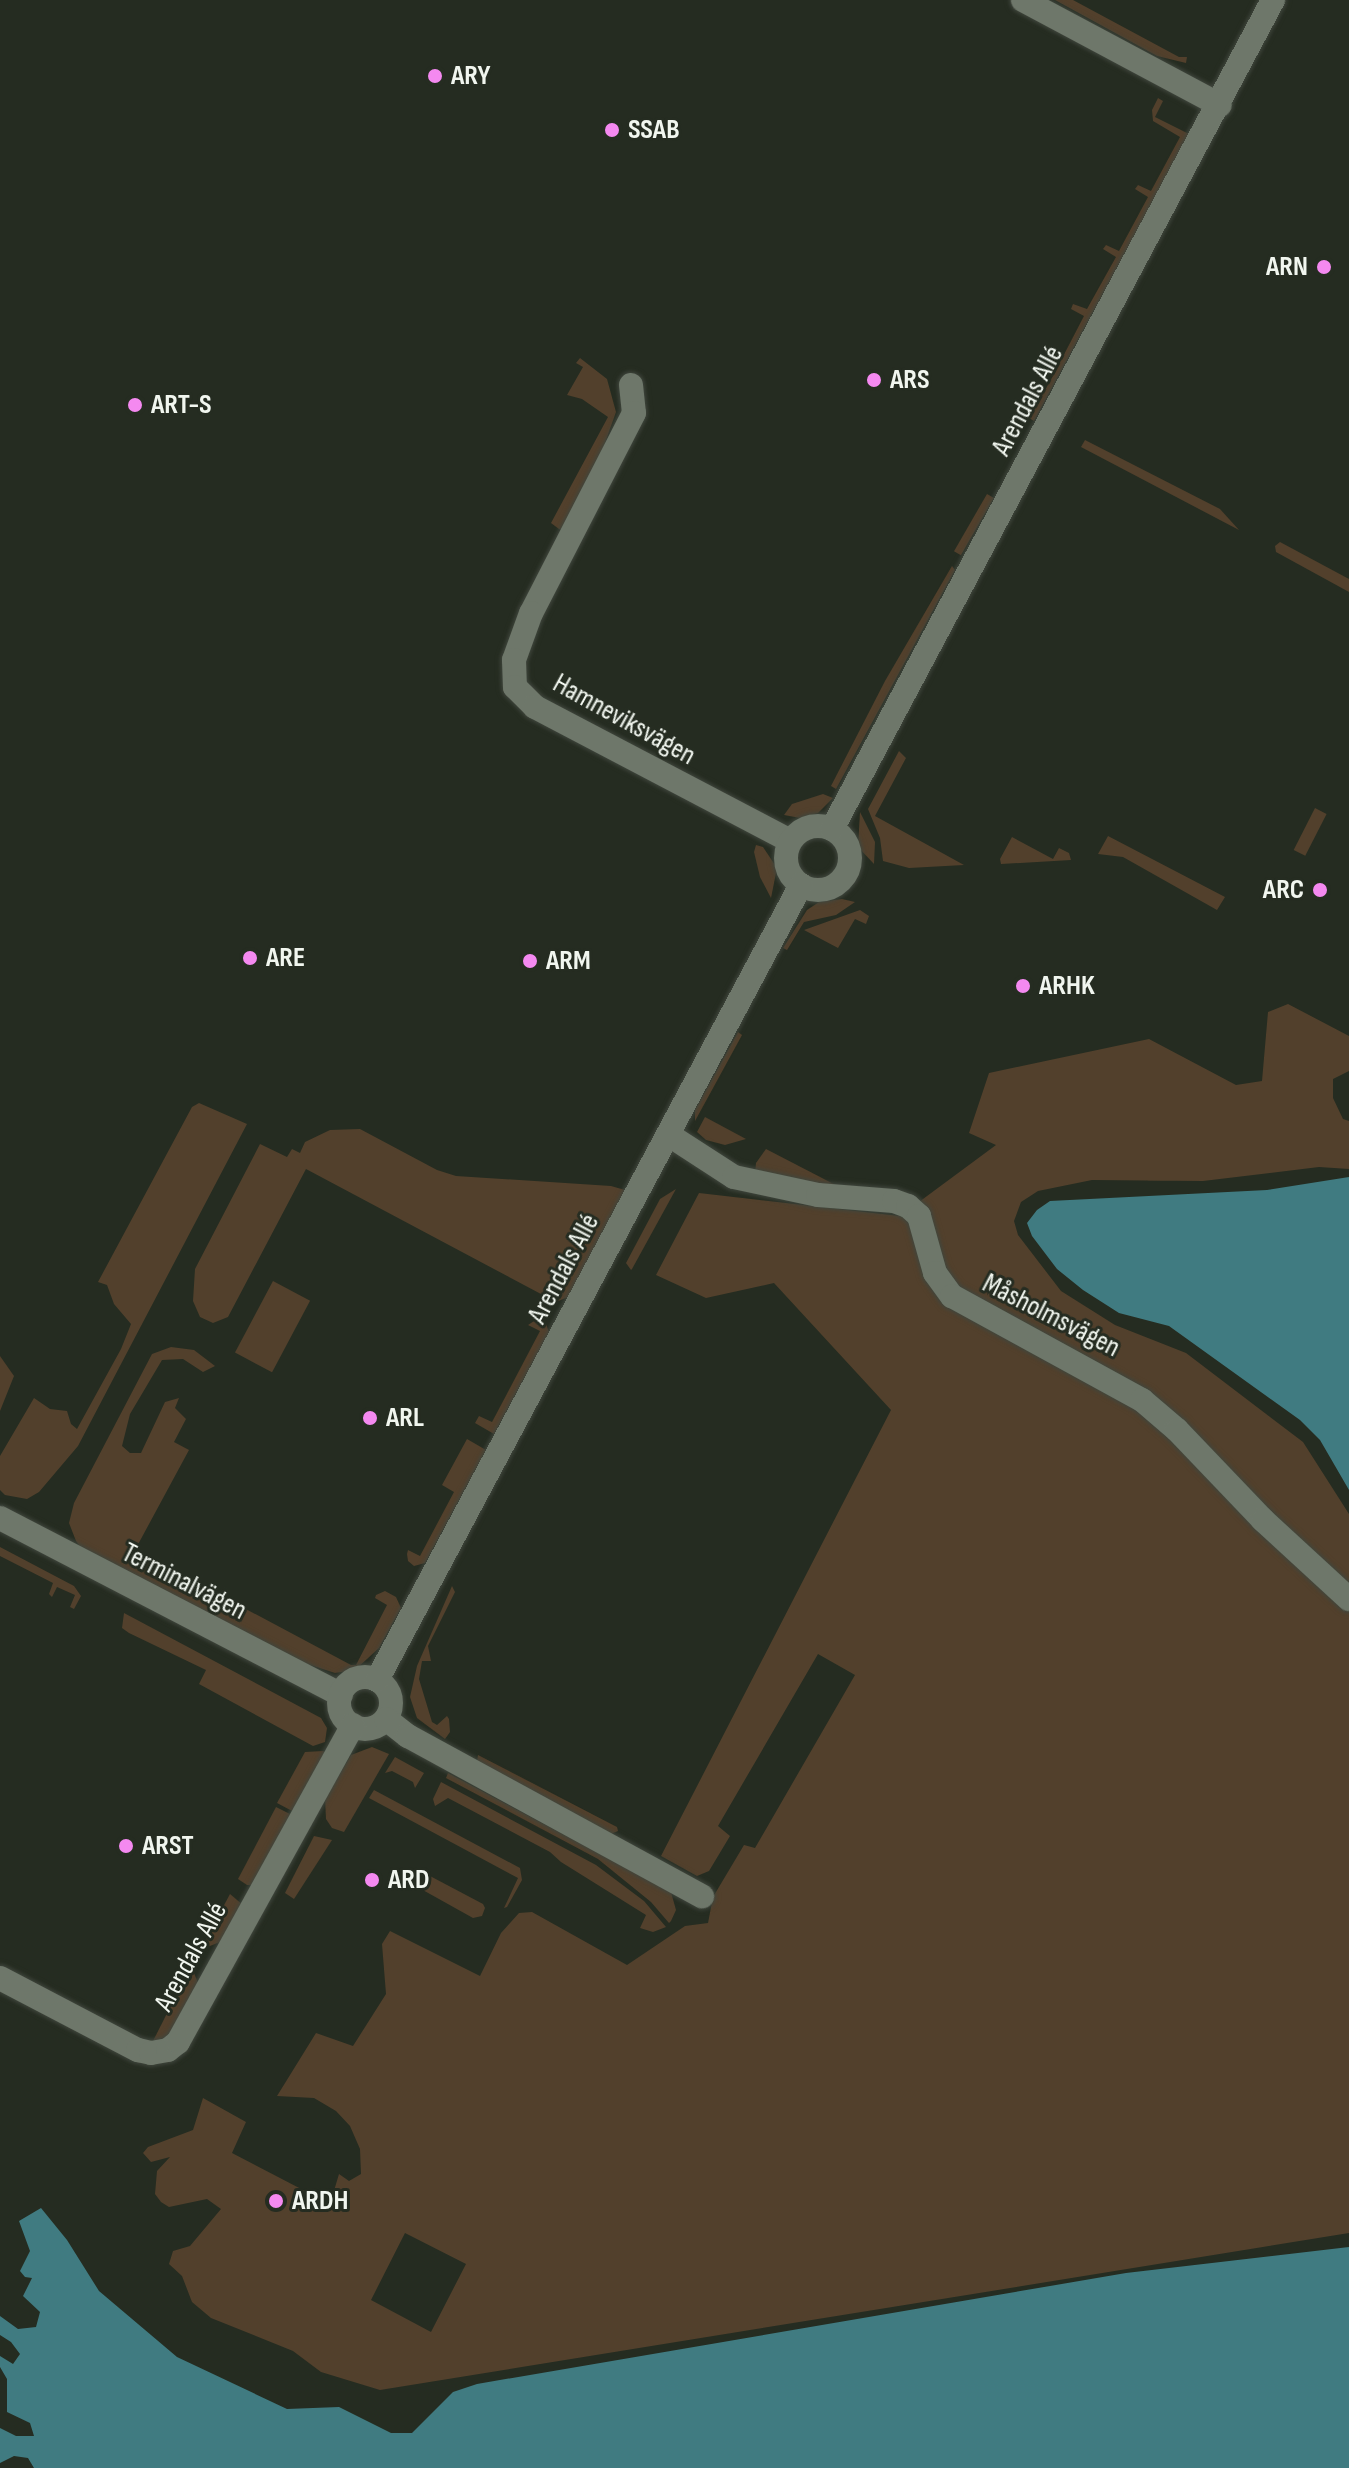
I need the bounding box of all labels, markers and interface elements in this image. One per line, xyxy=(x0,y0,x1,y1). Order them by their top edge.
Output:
place label: ARY xyxy=(451,59,490,93)
marker: ARY xyxy=(426,67,444,85)
place label: SSAB xyxy=(628,113,679,147)
marker: SSAB xyxy=(603,121,621,139)
place label: ARN xyxy=(1266,250,1308,284)
marker: ARN xyxy=(1315,258,1333,276)
street label: Arendals Allé xyxy=(985,340,1071,462)
place label: ARS xyxy=(890,363,930,397)
marker: ARS xyxy=(865,371,883,389)
place label: ART-S xyxy=(151,388,212,422)
marker: ART-S xyxy=(126,396,144,414)
street label: Hamneviksvägen xyxy=(547,667,701,773)
place label: ARC xyxy=(1263,873,1304,907)
marker: ARC xyxy=(1311,881,1329,899)
place label: ARE xyxy=(266,941,305,975)
place label: ARM xyxy=(546,944,591,978)
marker: ARE xyxy=(241,949,259,967)
marker: ARM xyxy=(521,952,539,970)
place label: ARHK xyxy=(1039,969,1095,1003)
marker: ARHK xyxy=(1014,977,1032,995)
street label: Arendals Allé xyxy=(521,1208,607,1330)
street label: Måsholmsvägen xyxy=(977,1267,1125,1365)
place label: ARL xyxy=(386,1401,424,1435)
marker: ARL xyxy=(361,1409,379,1427)
street label: Terminalvägen xyxy=(116,1536,252,1628)
place label: ARST xyxy=(142,1829,194,1863)
marker: ARST xyxy=(117,1837,135,1855)
place label: ARD xyxy=(388,1863,430,1897)
marker: ARD xyxy=(363,1871,381,1889)
street label: Arendals Allé xyxy=(147,1897,235,2017)
place label: ARDH xyxy=(292,2184,349,2218)
marker: ARDH xyxy=(267,2192,285,2210)

